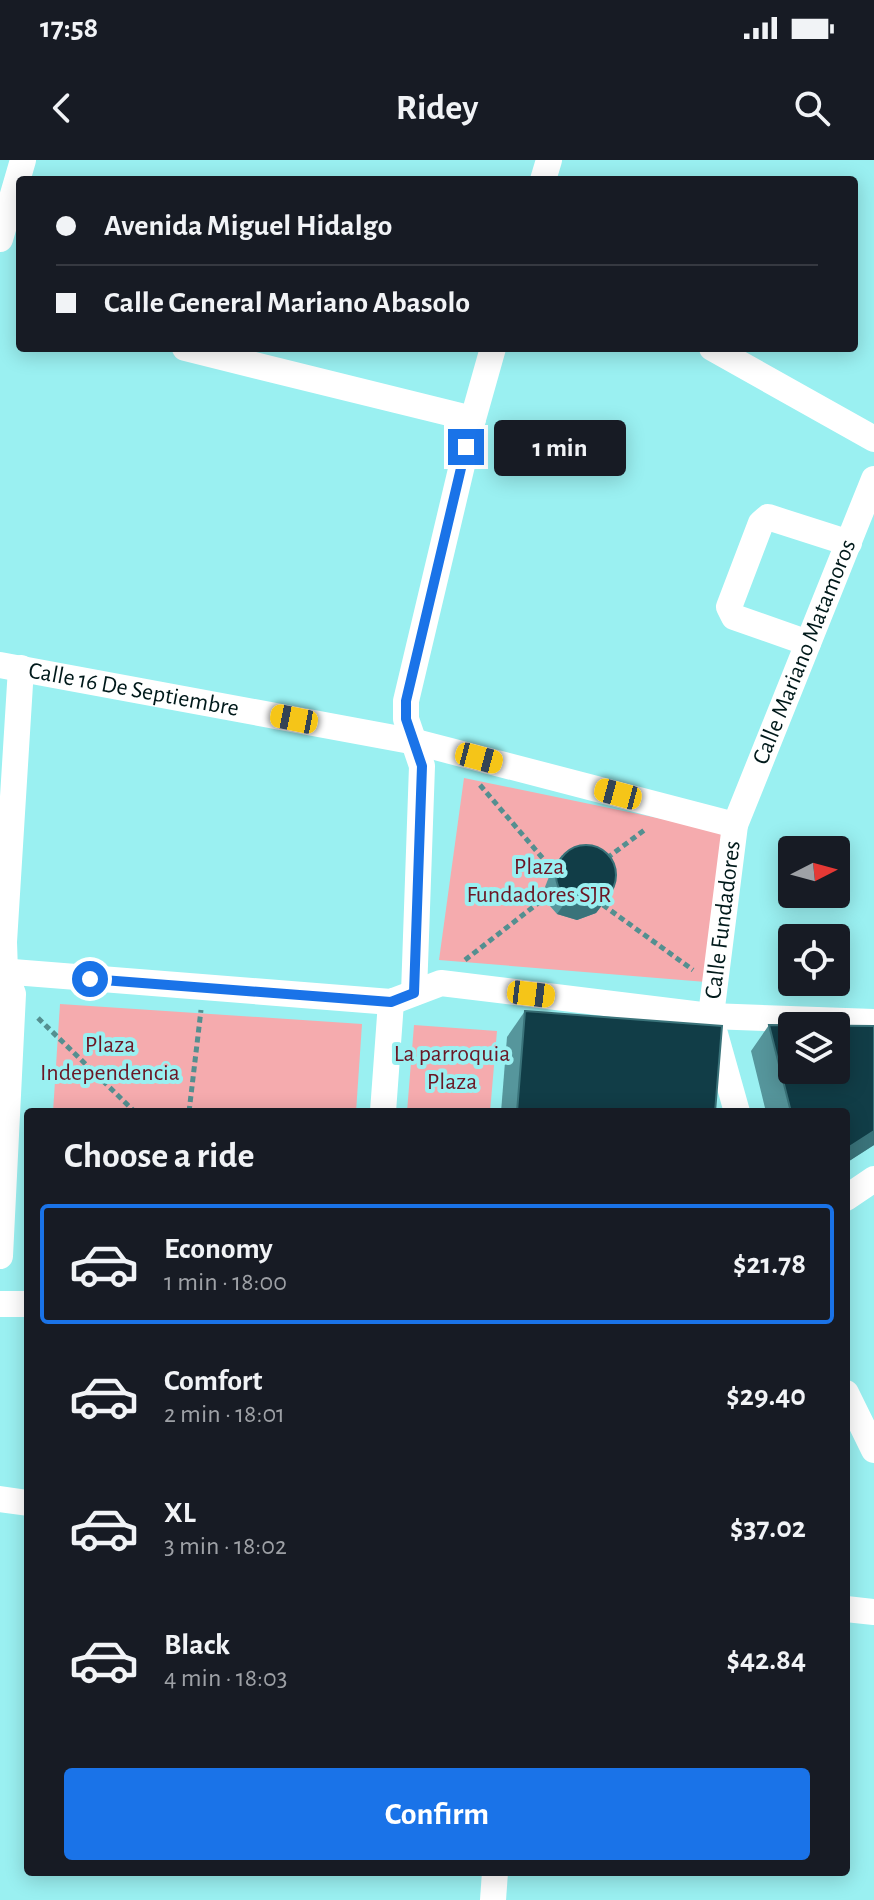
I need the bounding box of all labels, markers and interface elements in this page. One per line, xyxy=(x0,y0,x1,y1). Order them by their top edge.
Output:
text: 17:58 xyxy=(40,13,98,43)
icon: back xyxy=(40,86,84,130)
icon: search xyxy=(790,86,834,130)
text: Ridey xyxy=(396,90,478,126)
text: Avenida Miguel Hidalgo xyxy=(104,211,392,241)
text: Calle General Mariano Abasolo xyxy=(104,288,470,318)
callout: 1 min xyxy=(494,419,626,475)
route end xyxy=(448,429,484,465)
text: 1 min xyxy=(533,435,587,461)
street label: Calle Mariano Matamoros xyxy=(749,536,860,768)
street label: Calle 16 De Septiembre xyxy=(27,659,241,721)
car xyxy=(268,703,320,735)
car xyxy=(453,740,505,776)
car xyxy=(592,776,644,812)
north arrow xyxy=(778,836,850,908)
map controls xyxy=(778,836,850,1084)
street label: Calle Fundadores xyxy=(701,839,745,1000)
park label: Plaza Fundadores SJR xyxy=(467,855,611,907)
button: locate xyxy=(778,924,850,996)
route start xyxy=(72,961,108,997)
car xyxy=(506,979,556,1009)
button: layers xyxy=(778,1012,850,1084)
park label: Plaza Independencia xyxy=(40,1033,180,1085)
park label: La parroquia Plaza xyxy=(394,1042,510,1094)
text: Choose a ride xyxy=(64,1138,254,1174)
icon: car xyxy=(68,1228,140,1300)
text: Economy xyxy=(164,1234,273,1264)
text: $21.78 xyxy=(733,1249,806,1279)
text: 1 min · 18:00 xyxy=(164,1269,287,1295)
icon: car xyxy=(68,1360,140,1432)
text: Comfort xyxy=(164,1366,263,1396)
text: $29.40 xyxy=(726,1381,806,1411)
text: 2 min · 18:01 xyxy=(164,1401,285,1427)
icon: car xyxy=(68,1492,140,1564)
text: XL xyxy=(164,1498,196,1528)
text: $37.02 xyxy=(730,1513,806,1543)
text: 3 min · 18:02 xyxy=(164,1533,287,1559)
icon: car xyxy=(68,1624,140,1696)
text: Black xyxy=(164,1630,230,1660)
text: $42.84 xyxy=(727,1645,806,1675)
text: 4 min · 18:03 xyxy=(164,1665,288,1691)
button: Confirm xyxy=(64,1768,810,1860)

